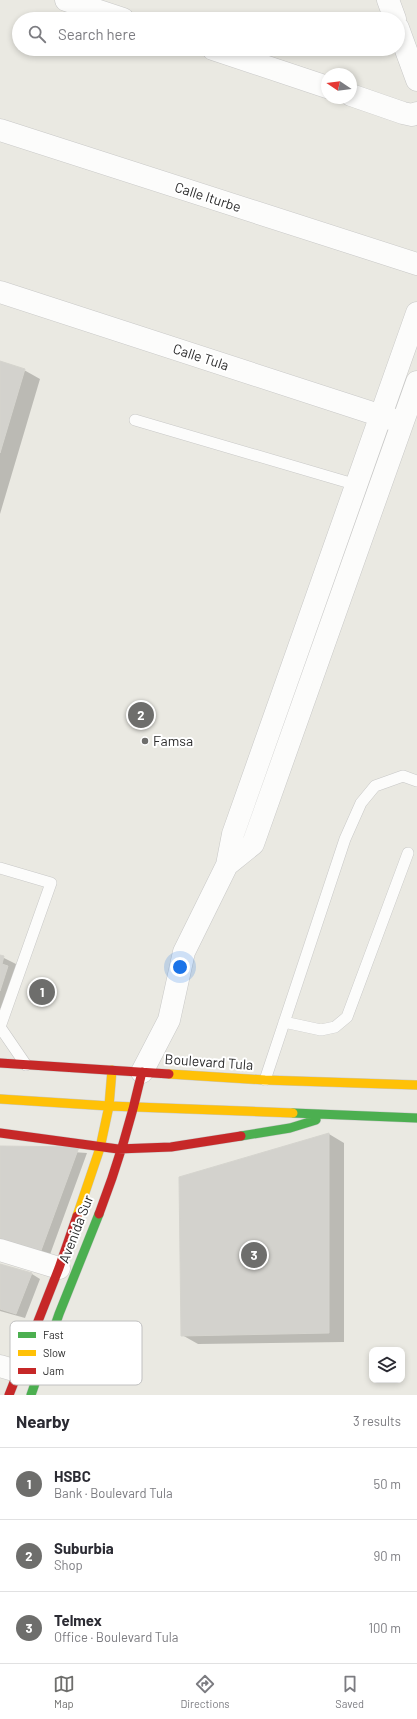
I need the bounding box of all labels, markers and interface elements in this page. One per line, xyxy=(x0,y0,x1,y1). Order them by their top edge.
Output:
search box xyxy=(12,12,405,56)
icon: search xyxy=(26,23,48,45)
text: Search here xyxy=(58,25,136,43)
north arrow xyxy=(321,68,357,104)
street label: Calle Iturbe xyxy=(173,178,243,215)
street label: Calle Tula xyxy=(171,340,231,373)
pin: 2 xyxy=(128,700,154,730)
place label: Famsa xyxy=(153,732,193,749)
marker: Famsa xyxy=(140,736,150,746)
your location xyxy=(170,957,190,977)
pin: 1 xyxy=(29,977,55,1007)
street label: Boulevard Tula xyxy=(164,1050,254,1073)
street label: Avenida Sur xyxy=(55,1192,96,1265)
pin: 3 xyxy=(241,1240,267,1270)
legend xyxy=(10,1321,142,1385)
text: Fast xyxy=(43,1328,64,1341)
text: Slow xyxy=(43,1346,66,1359)
map controls xyxy=(369,1347,405,1383)
button: layers xyxy=(369,1347,405,1383)
text: Jam xyxy=(43,1364,64,1377)
text: Nearby xyxy=(16,1411,70,1431)
text: 3 results xyxy=(353,1413,401,1429)
text: HSBC xyxy=(54,1467,91,1485)
text: 1 xyxy=(27,1476,31,1492)
text: 50 m xyxy=(374,1476,401,1492)
text: Bank · Boulevard Tula xyxy=(54,1485,173,1501)
text: Suburbia xyxy=(54,1539,114,1557)
text: 2 xyxy=(25,1548,33,1564)
text: 90 m xyxy=(374,1548,401,1564)
text: Shop xyxy=(54,1557,83,1573)
text: Telmex xyxy=(54,1611,102,1629)
text: 3 xyxy=(25,1620,33,1636)
text: 100 m xyxy=(368,1620,401,1636)
text: Office · Boulevard Tula xyxy=(54,1629,178,1645)
tab: Map xyxy=(53,1673,75,1710)
tab: Directions xyxy=(180,1673,230,1710)
tab: Saved xyxy=(335,1673,364,1710)

